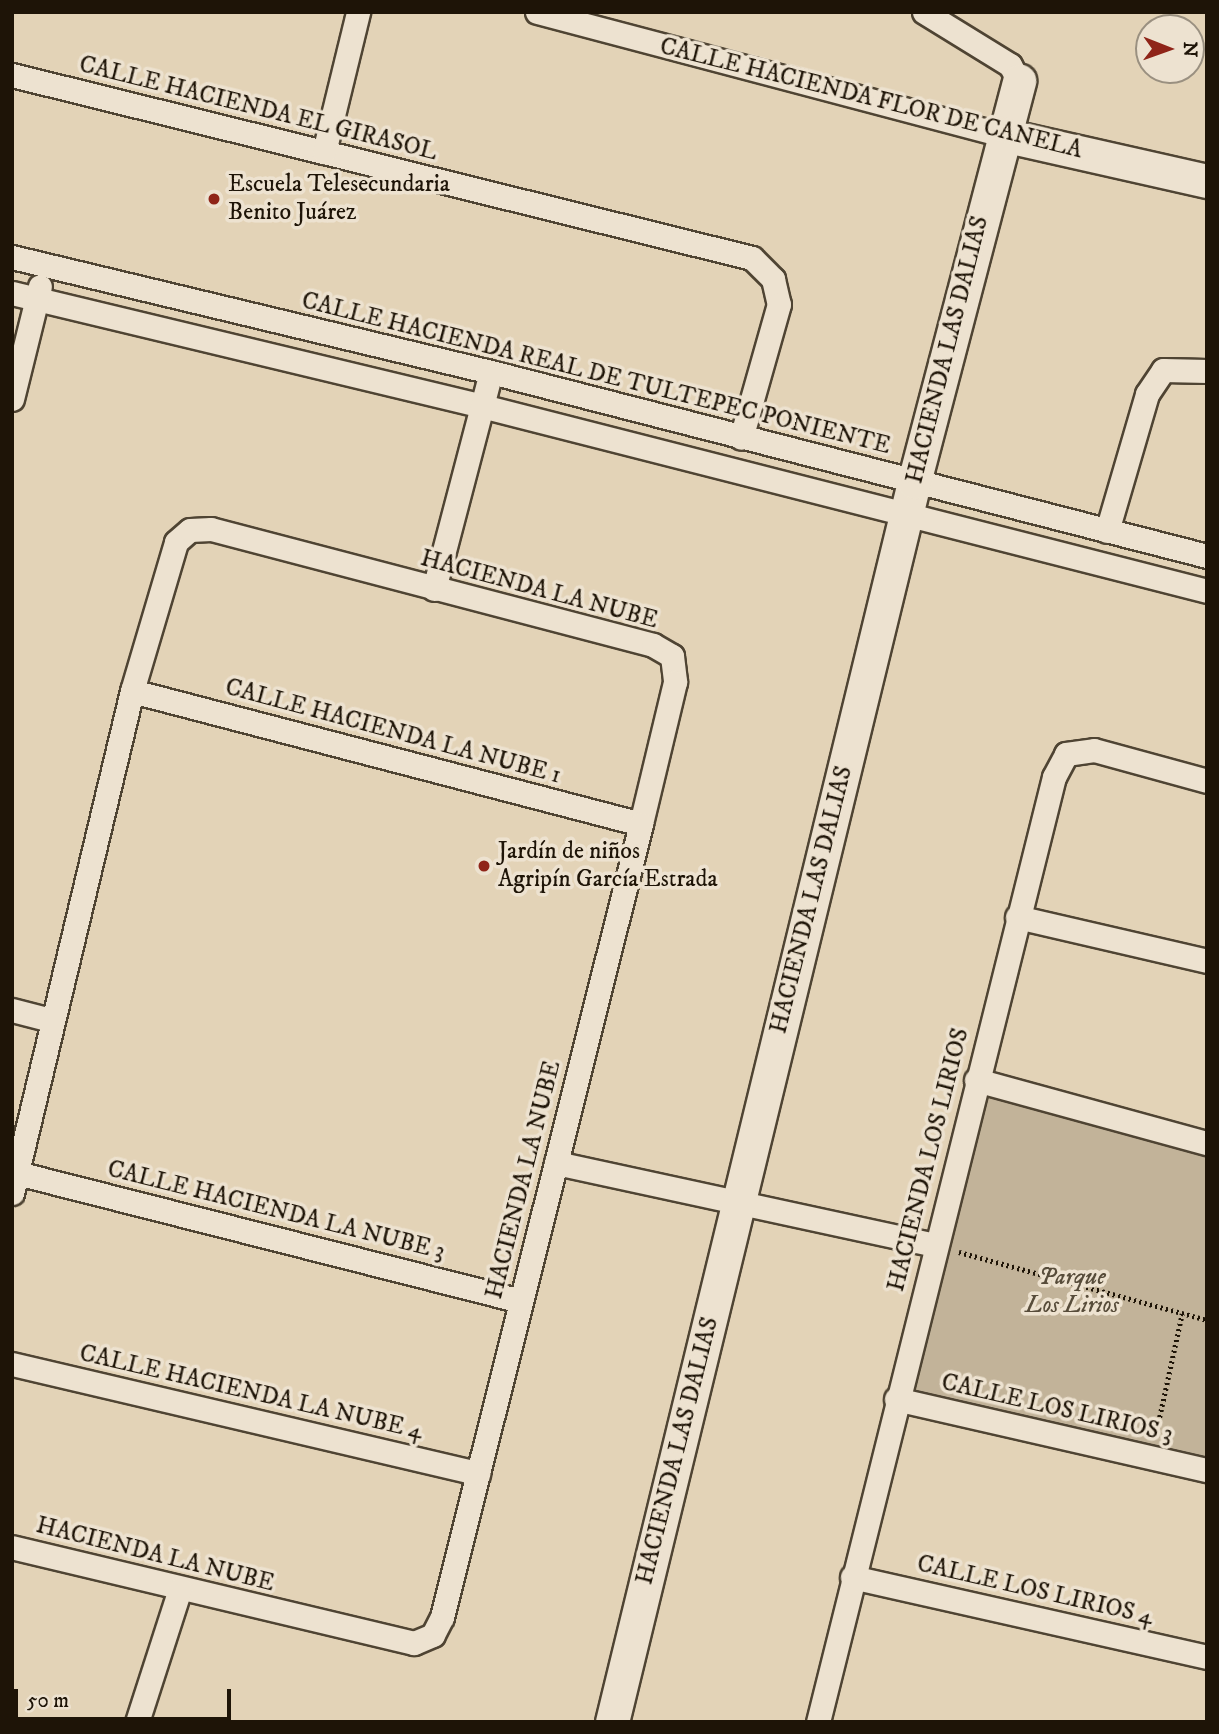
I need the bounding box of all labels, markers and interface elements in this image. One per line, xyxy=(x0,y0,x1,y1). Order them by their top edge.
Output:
north arrow xyxy=(1135,14,1205,84)
street label: CALLE HACIENDA FLOR DE CANELA xyxy=(657,32,1085,166)
text: N xyxy=(1178,41,1201,57)
street label: CALLE HACIENDA EL GIRASOL xyxy=(76,51,440,167)
place label: Escuela Telesecundaria Benito Juárez xyxy=(228,171,450,227)
marker: Escuela Telesecundaria Benito Juárez xyxy=(206,191,222,207)
street label: HACIENDA LAS DALIAS xyxy=(901,213,995,487)
street label: CALLE HACIENDA REAL DE TULTEPEC PONIENTE xyxy=(299,287,893,461)
street label: HACIENDA LA NUBE xyxy=(417,544,661,636)
street label: CALLE HACIENDA LA NUBE 1 xyxy=(222,673,564,791)
street label: HACIENDA LAS DALIAS xyxy=(765,763,859,1037)
place label: Jardín de niños Agripín García Estrada xyxy=(498,838,718,894)
marker: Jardín de niños Agripín García Estrada xyxy=(476,858,492,874)
street label: HACIENDA LOS LIRIOS xyxy=(882,1025,976,1295)
street label: HACIENDA LA NUBE xyxy=(480,1058,568,1302)
street label: CALLE HACIENDA LA NUBE 3 xyxy=(104,1155,448,1267)
park label: Parque Los Lirios xyxy=(1025,1264,1119,1320)
street label: HACIENDA LAS DALIAS xyxy=(631,1314,725,1588)
street label: CALLE HACIENDA LA NUBE 4 xyxy=(77,1339,425,1447)
street label: CALLE LOS LIRIOS 3 xyxy=(939,1368,1175,1450)
street label: HACIENDA LA NUBE xyxy=(33,1511,277,1599)
street label: CALLE LOS LIRIOS 4 xyxy=(914,1550,1156,1632)
scale bar xyxy=(18,1674,234,1718)
text: 50 m xyxy=(27,1688,69,1714)

